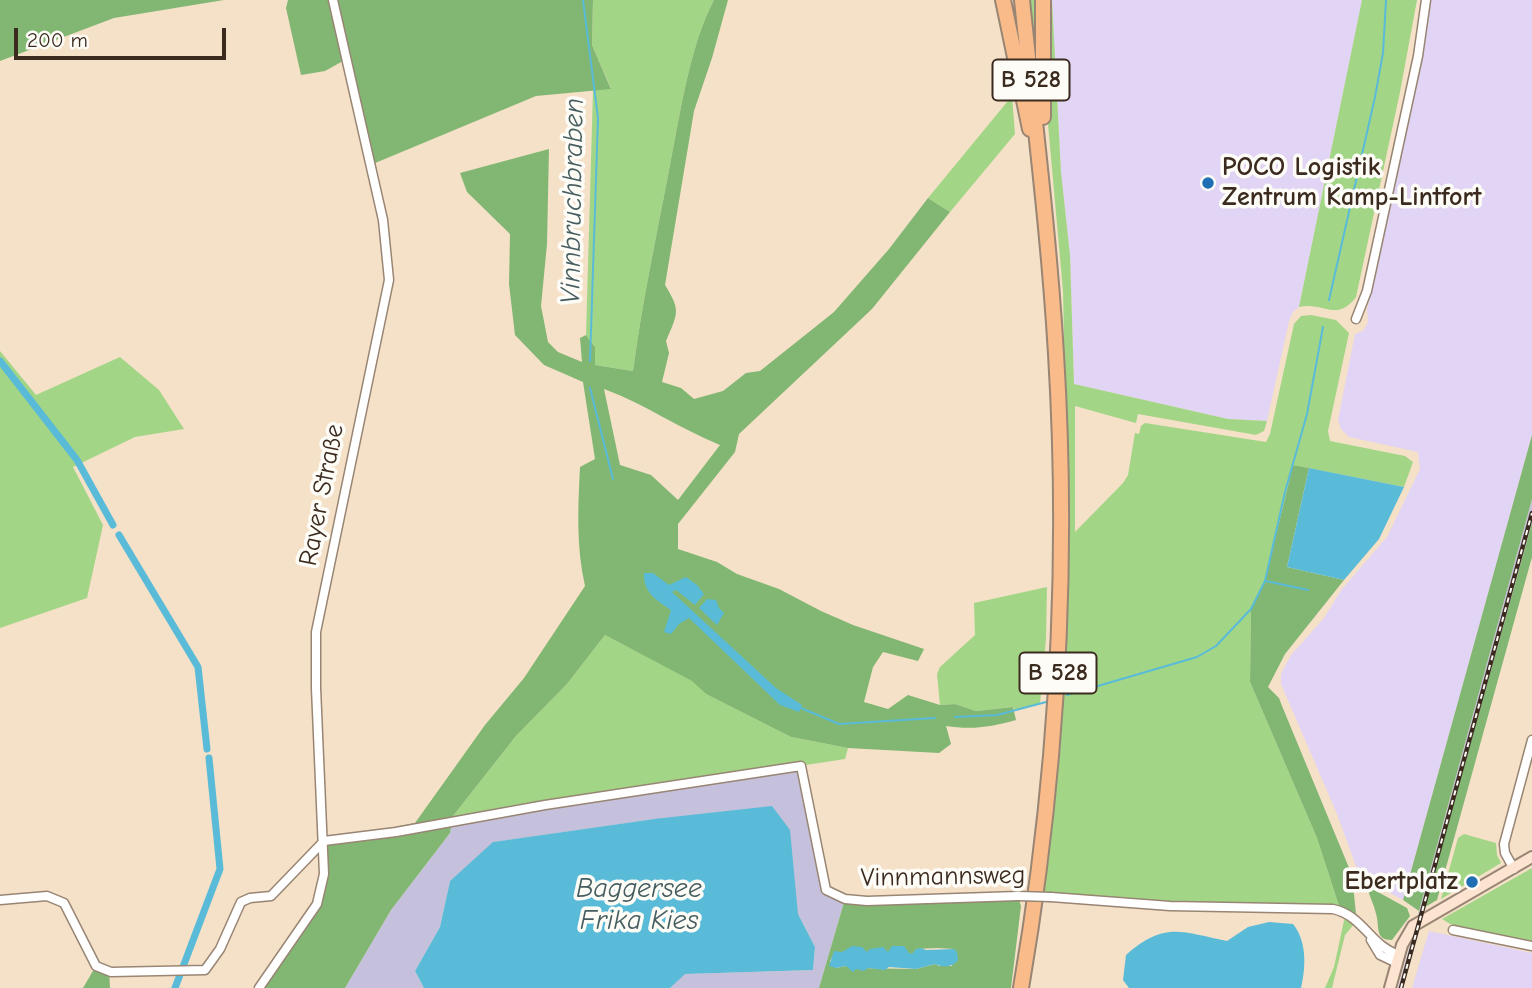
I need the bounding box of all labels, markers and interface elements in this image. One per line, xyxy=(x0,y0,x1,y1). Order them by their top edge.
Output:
scale bar xyxy=(18,14,229,58)
text: 200 m xyxy=(27,28,88,52)
road number: B 528 xyxy=(992,60,1070,100)
water label: Vinnbruchbraben xyxy=(554,98,592,304)
place label: POCO Logistik Zentrum Kamp-Lintfort xyxy=(1222,152,1482,214)
marker: POCO Logistik Zentrum Kamp-Lintfort xyxy=(1200,175,1216,191)
street label: Rayer Straße xyxy=(293,422,351,568)
road number: B 528 xyxy=(1020,652,1096,694)
street label: Vinnmannsweg xyxy=(860,860,1026,894)
place label: Ebertplatz xyxy=(1345,866,1458,898)
water label: Baggersee Frika Kies xyxy=(576,872,702,938)
marker: Ebertplatz xyxy=(1464,874,1480,890)

